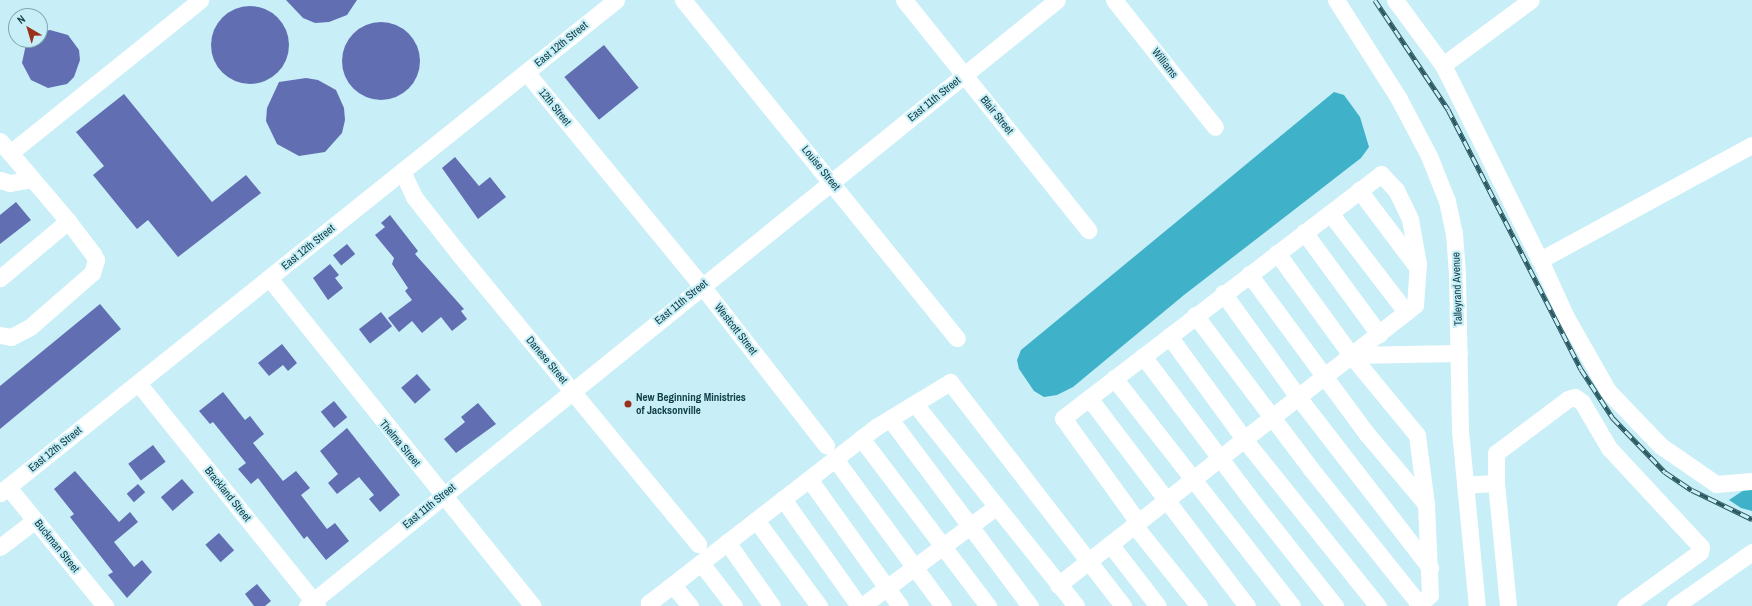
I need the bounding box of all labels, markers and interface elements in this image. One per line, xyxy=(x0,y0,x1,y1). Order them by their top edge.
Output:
north arrow xyxy=(8,8,48,48)
text: N xyxy=(14,12,28,27)
street label: East 12th Street xyxy=(532,19,590,69)
street label: Williams xyxy=(1149,45,1181,81)
street label: East 11th Street xyxy=(905,74,963,124)
street label: 12th Street xyxy=(536,86,574,128)
street label: Blair Street xyxy=(978,93,1016,137)
street label: Louise Street xyxy=(799,143,843,193)
street label: East 12th Street xyxy=(279,222,337,272)
street label: Talleyrand Avenue xyxy=(1449,252,1465,326)
street label: East 11th Street xyxy=(652,277,710,327)
street label: Westcott Street xyxy=(712,301,760,357)
street label: Danese Street xyxy=(523,334,571,386)
place label: New Beginning Ministries of Jacksonville xyxy=(636,391,746,417)
marker: New Beginning Ministries of Jacksonville xyxy=(623,399,633,409)
street label: Thelma Street xyxy=(377,417,423,469)
street label: East 12th Street xyxy=(26,424,84,474)
street label: Brackland Street xyxy=(202,464,254,524)
street label: East 11th Street xyxy=(400,481,458,531)
street label: Buckman Street xyxy=(32,517,82,575)

